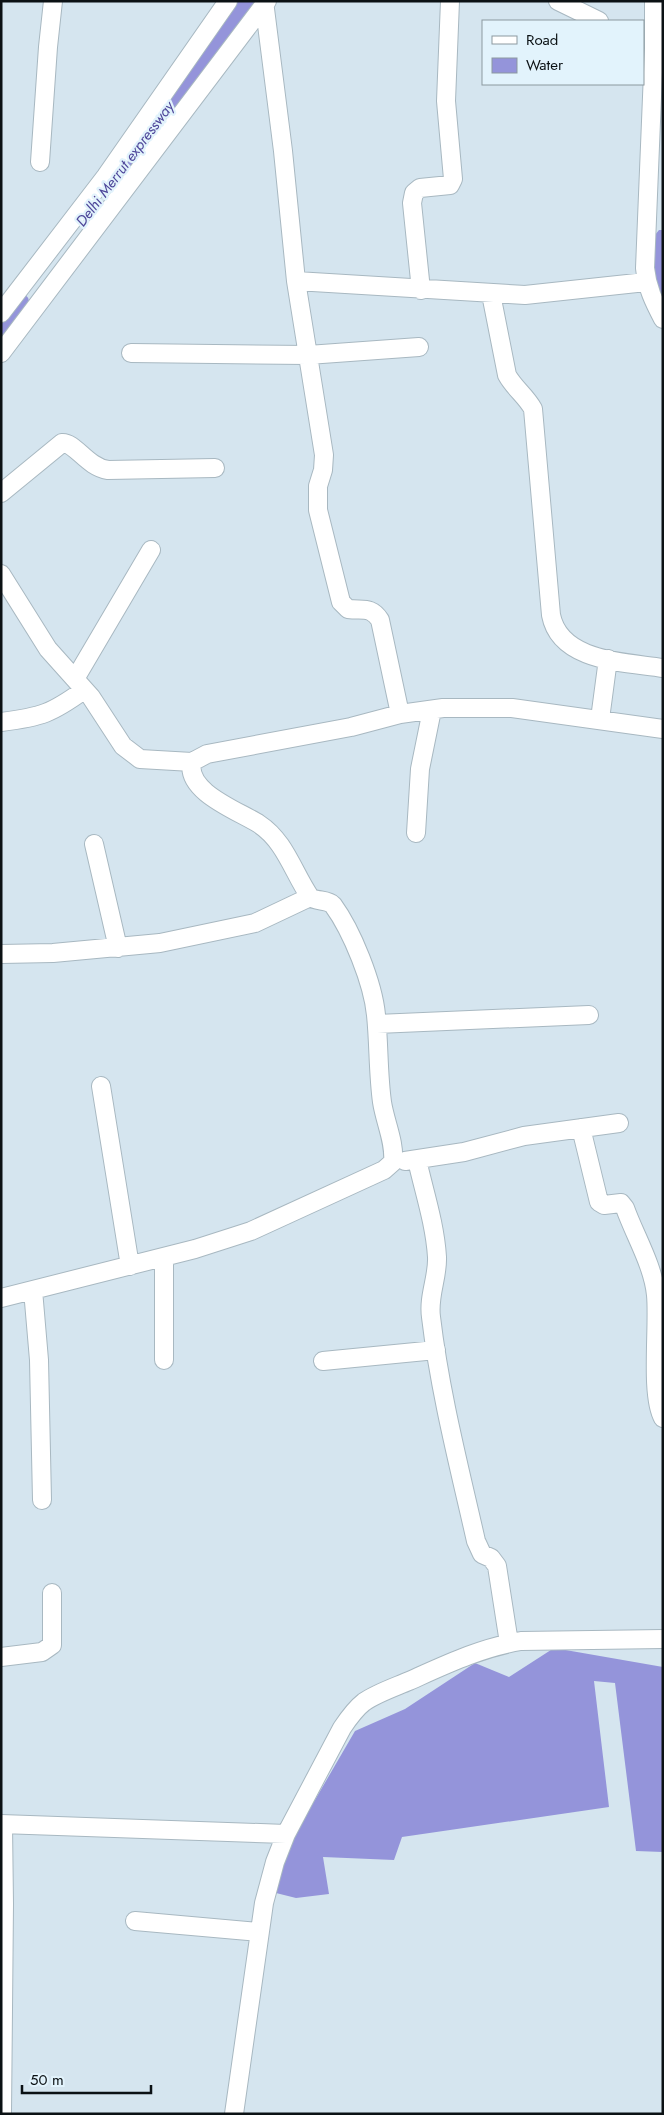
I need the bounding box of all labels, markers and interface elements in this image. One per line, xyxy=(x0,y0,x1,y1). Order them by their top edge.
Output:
legend xyxy=(482,20,644,85)
text: Road xyxy=(526,29,558,51)
text: Water xyxy=(526,54,564,76)
water label: Delhi Merrut expressway xyxy=(71,96,180,231)
scale bar xyxy=(22,2062,151,2094)
text: 50 m xyxy=(30,2069,64,2091)

